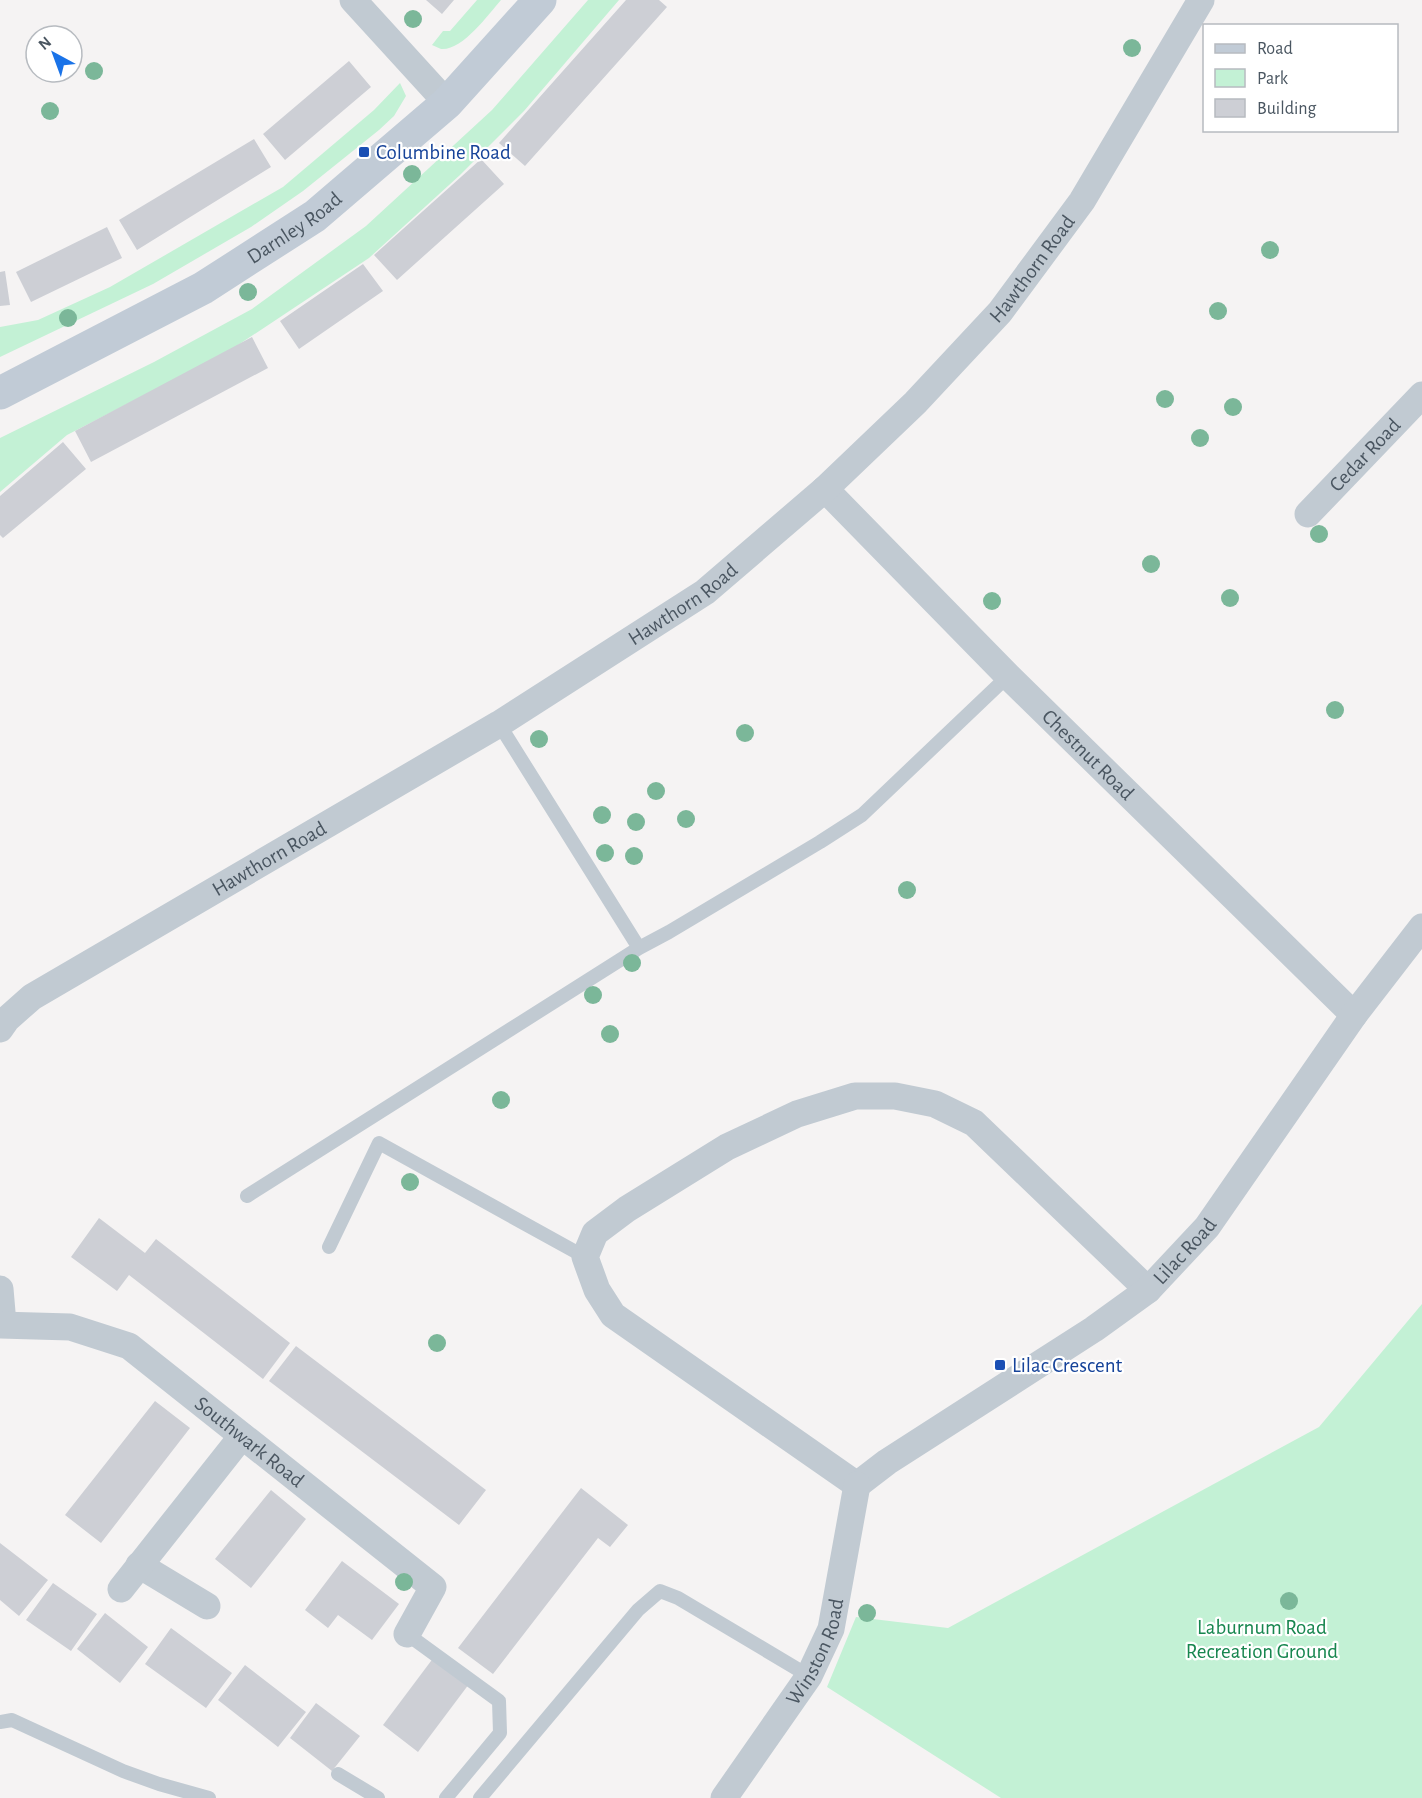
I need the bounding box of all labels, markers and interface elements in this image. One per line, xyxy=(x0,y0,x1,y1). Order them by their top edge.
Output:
north arrow xyxy=(24,24,84,84)
legend xyxy=(1203,24,1398,132)
text: N xyxy=(35,34,54,53)
text: Road xyxy=(1257,40,1293,58)
text: Park xyxy=(1257,70,1289,88)
text: Building xyxy=(1257,100,1317,118)
place label: Columbine Road xyxy=(376,142,511,163)
marker: Columbine Road xyxy=(357,145,371,159)
street label: Darnley Road xyxy=(243,188,346,268)
street label: Hawthorn Road xyxy=(986,211,1079,327)
street label: Cedar Road xyxy=(1325,414,1405,496)
street label: Hawthorn Road xyxy=(624,559,742,649)
street label: Chestnut Road xyxy=(1038,706,1138,804)
street label: Hawthorn Road xyxy=(209,817,330,900)
street label: Lilac Road xyxy=(1149,1214,1221,1288)
place label: Lilac Crescent xyxy=(1012,1355,1123,1376)
marker: Lilac Crescent xyxy=(993,1358,1007,1372)
street label: Southwark Road xyxy=(191,1393,308,1492)
street label: Winston Road xyxy=(782,1597,847,1709)
park label: Laburnum Road Recreation Ground xyxy=(1186,1617,1338,1662)

